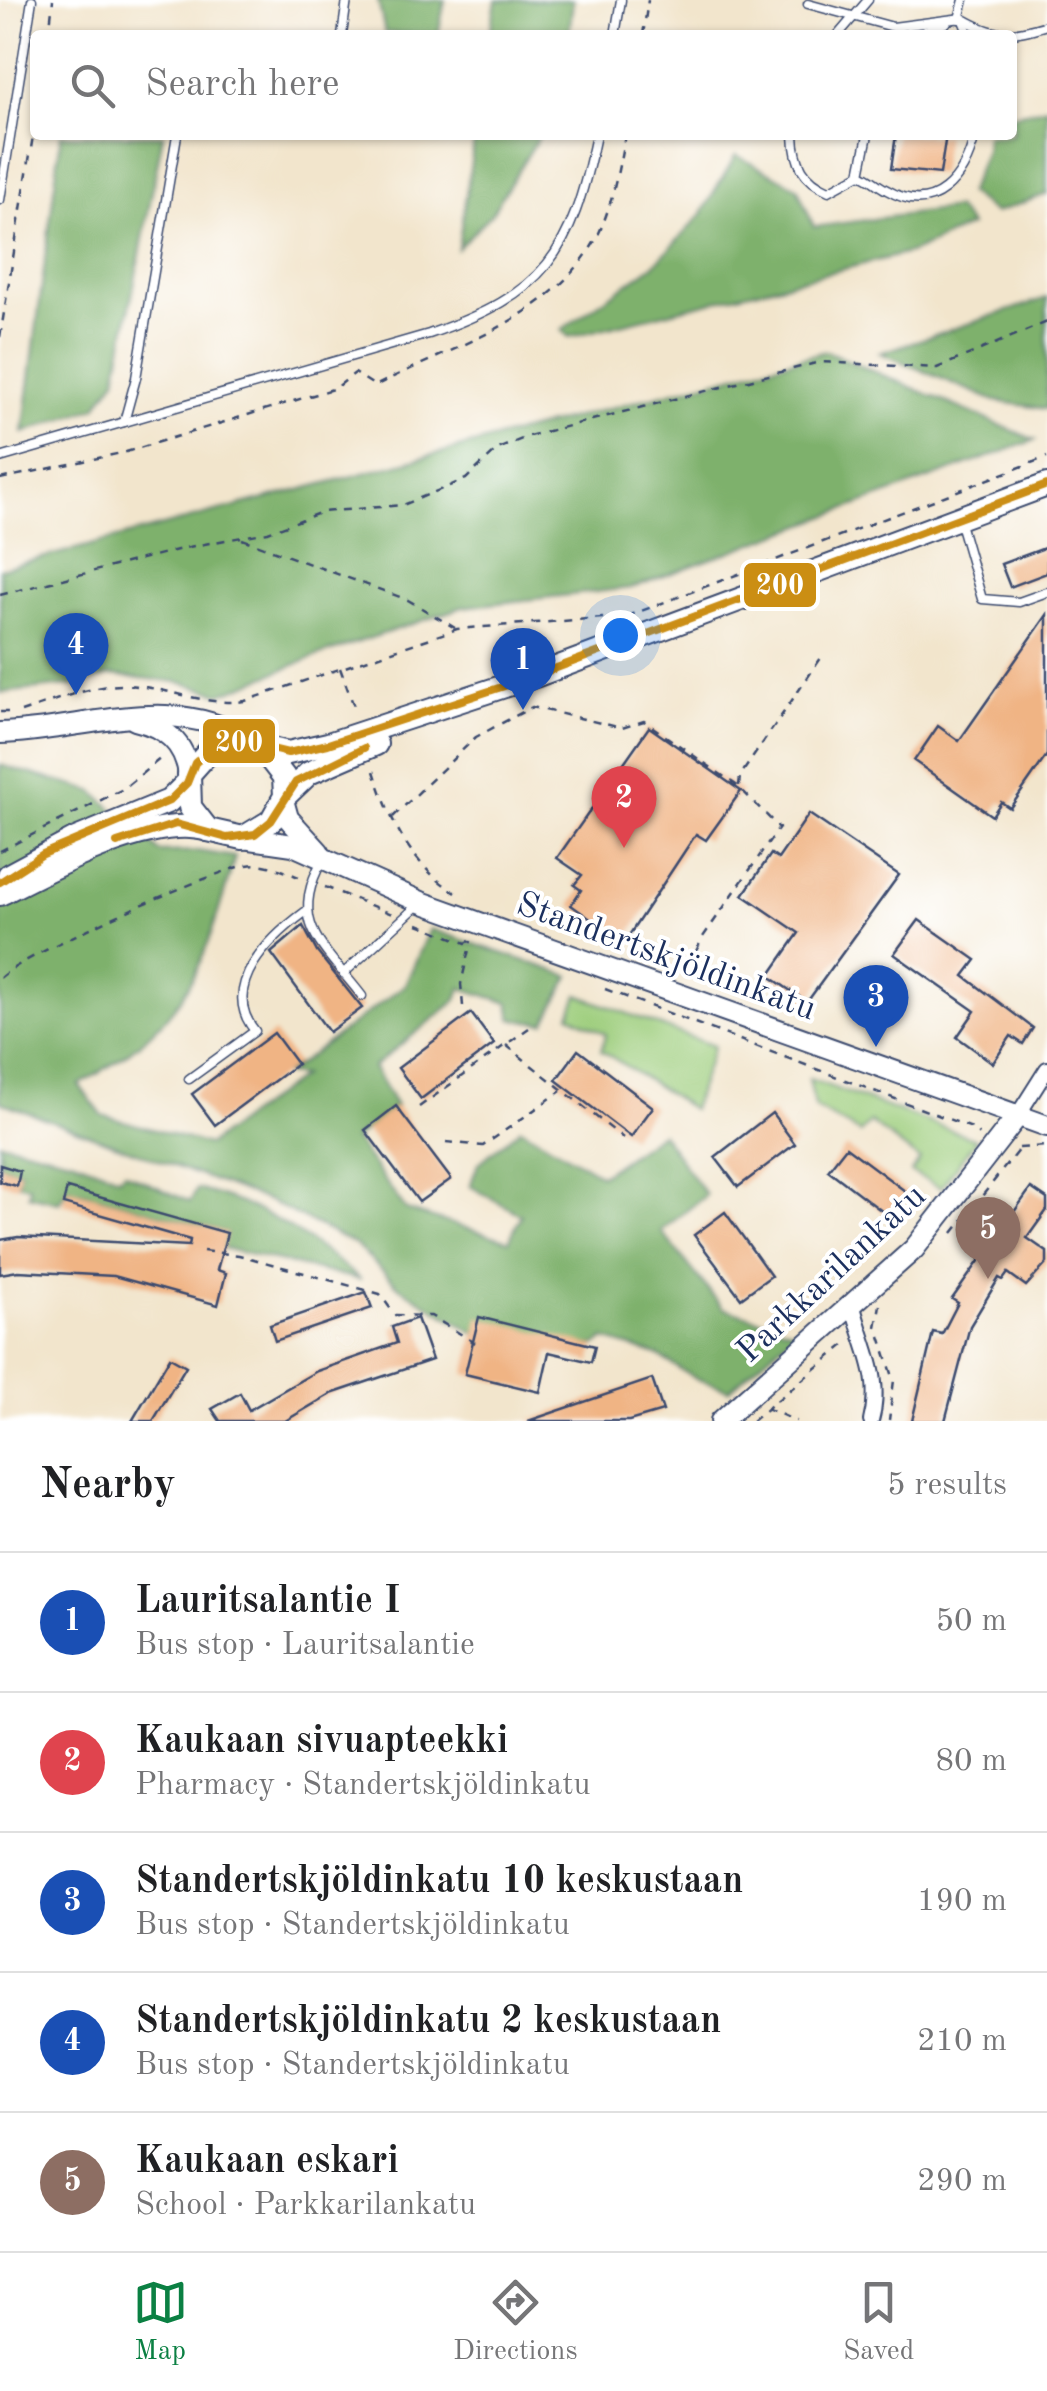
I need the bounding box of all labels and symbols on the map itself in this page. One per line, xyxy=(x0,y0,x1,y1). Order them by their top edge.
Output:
line badge: 200 xyxy=(742,561,818,609)
text: 200 xyxy=(756,573,804,601)
your location xyxy=(595,610,646,661)
pin: 4 xyxy=(44,612,108,695)
pin: 1 xyxy=(490,628,556,710)
line badge: 200 xyxy=(201,717,277,765)
text: 200 xyxy=(215,730,263,758)
pin: 2 xyxy=(592,766,656,848)
street label: Standertskjöldinkatu xyxy=(512,887,820,1027)
pin: 3 xyxy=(844,964,908,1047)
street label: Parkkarilankatu xyxy=(731,1178,933,1370)
pin: 5 xyxy=(956,1196,1020,1279)

